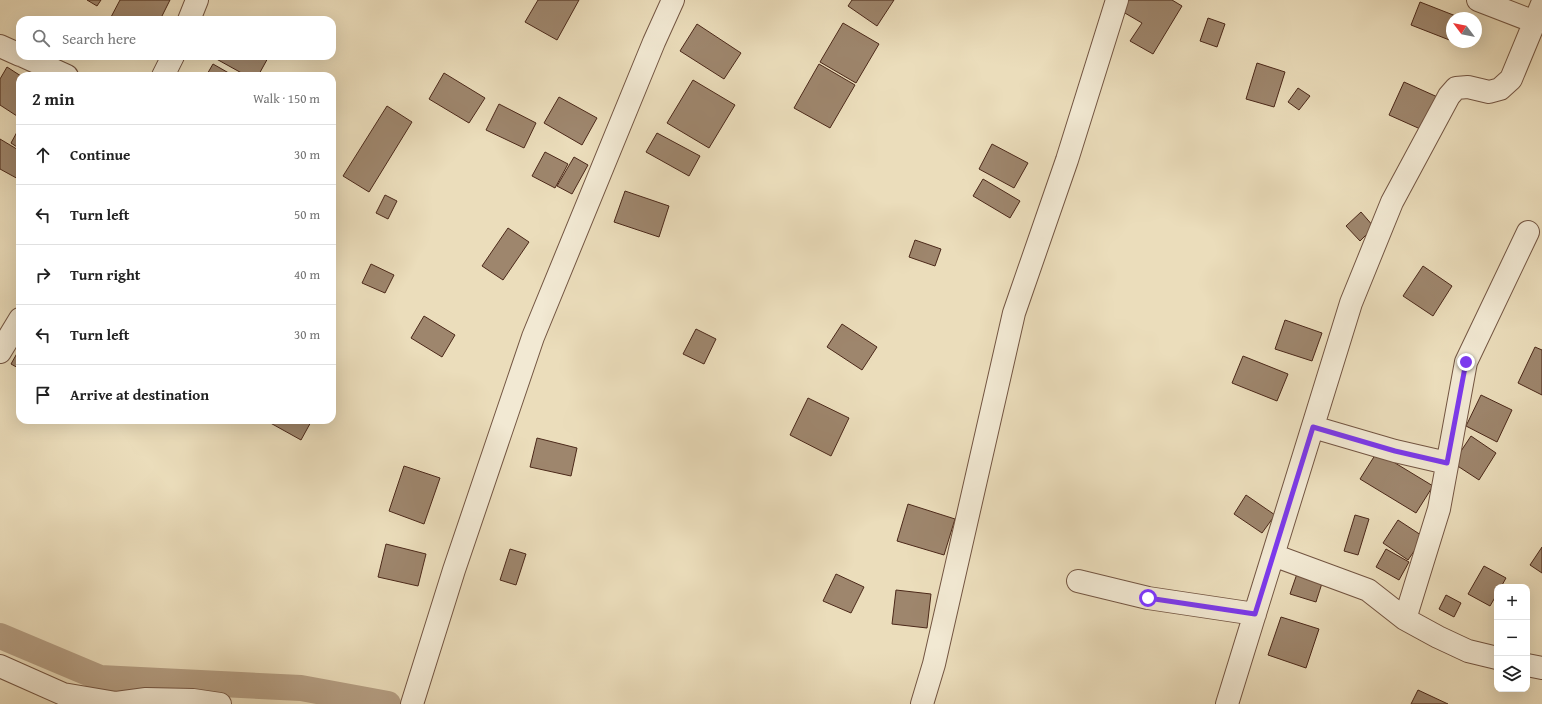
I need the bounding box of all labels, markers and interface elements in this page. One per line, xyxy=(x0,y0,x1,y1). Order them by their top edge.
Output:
north arrow xyxy=(1446,12,1482,48)
search box xyxy=(16,16,336,60)
icon: search xyxy=(30,27,52,49)
text: Search here xyxy=(62,28,136,49)
text: 2 min xyxy=(32,86,74,111)
text: Walk · 150 m xyxy=(253,89,320,108)
icon: ahead xyxy=(32,144,54,166)
text: Continue xyxy=(70,144,131,165)
text: 30 m xyxy=(294,145,320,164)
icon: left xyxy=(32,204,54,226)
text: Turn left xyxy=(70,204,129,225)
text: 50 m xyxy=(294,205,320,224)
icon: right xyxy=(32,264,54,286)
text: Turn right xyxy=(70,264,141,285)
text: 40 m xyxy=(294,265,320,284)
icon: left xyxy=(32,324,54,346)
text: Turn left xyxy=(70,324,129,345)
text: 30 m xyxy=(294,325,320,344)
route end xyxy=(1457,353,1475,371)
icon: arrive xyxy=(32,384,54,406)
text: Arrive at destination xyxy=(70,384,209,405)
map controls xyxy=(1494,584,1530,692)
button: + xyxy=(1494,584,1530,620)
route start xyxy=(1139,589,1157,607)
button: − xyxy=(1494,620,1530,656)
button: layers xyxy=(1494,656,1530,692)

